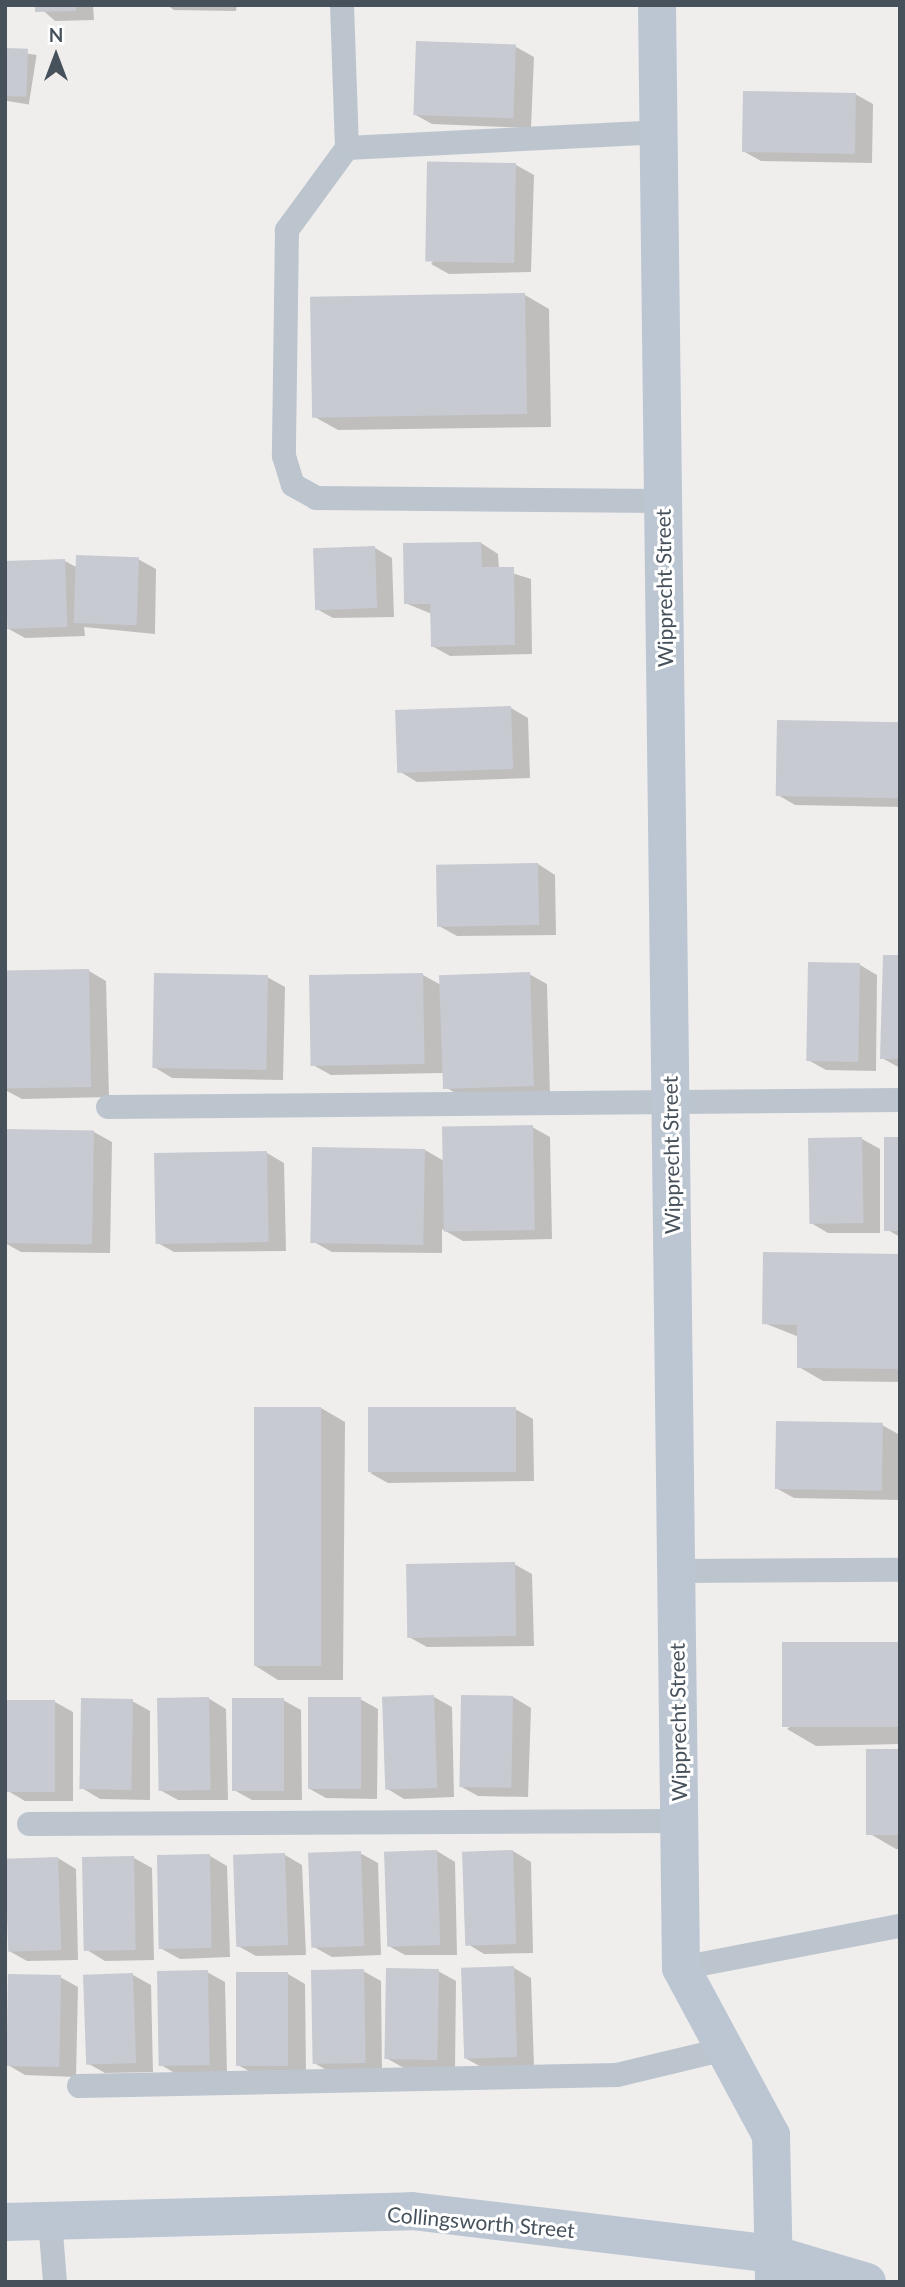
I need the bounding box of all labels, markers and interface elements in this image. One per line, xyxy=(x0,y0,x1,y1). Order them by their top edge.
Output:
north arrow xyxy=(21,21,91,91)
text: N xyxy=(49,23,63,46)
street label: Wipprecht Street xyxy=(650,509,678,667)
street label: Wipprecht Street xyxy=(657,1076,685,1234)
street label: Wipprecht Street xyxy=(664,1643,692,1801)
street label: Collingsworth Street xyxy=(386,2201,576,2243)

